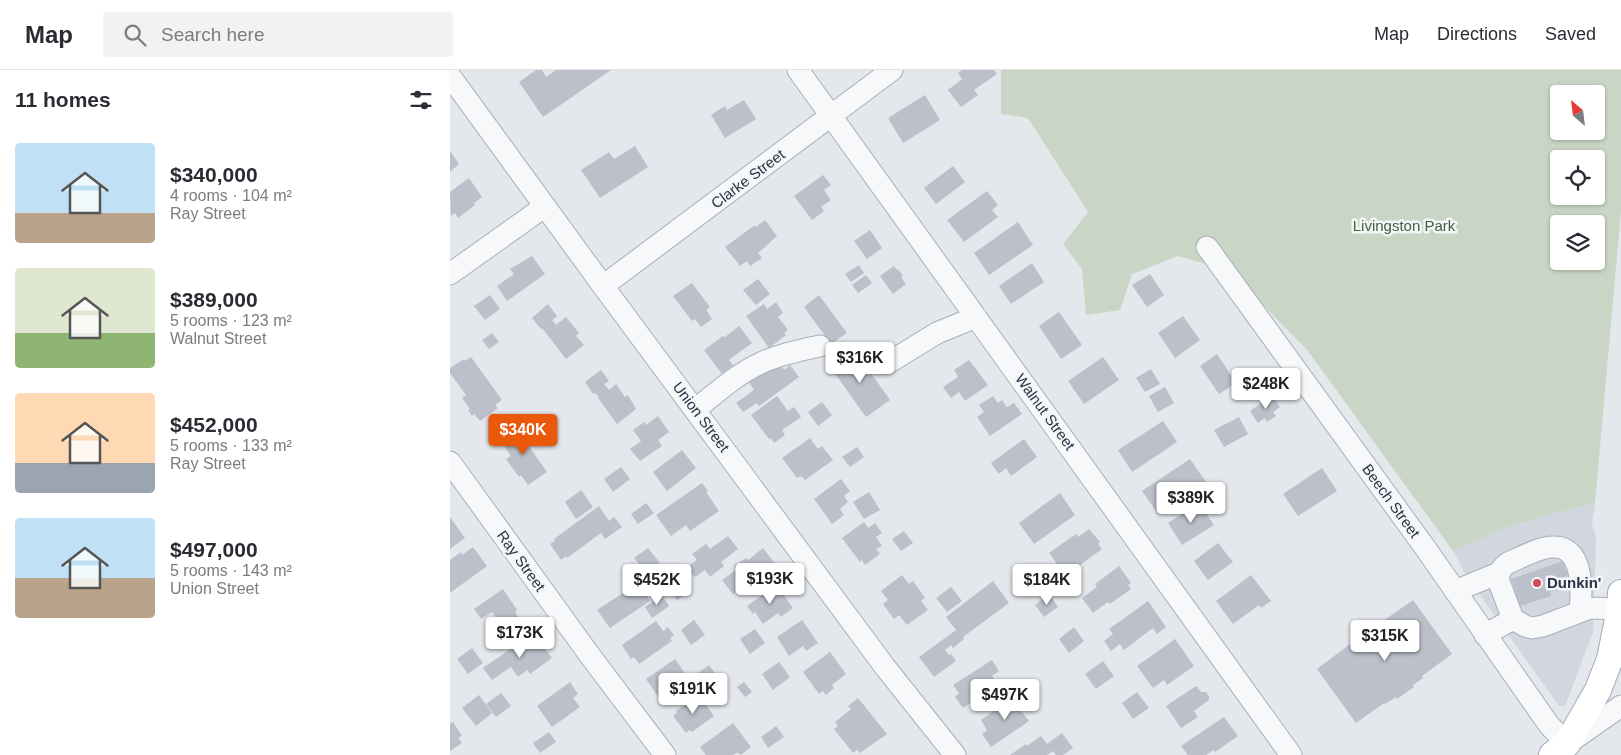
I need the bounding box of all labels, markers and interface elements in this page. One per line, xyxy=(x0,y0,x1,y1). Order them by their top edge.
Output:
search box xyxy=(103,12,453,57)
text: Map xyxy=(25,21,73,48)
icon: search xyxy=(121,21,149,49)
text: Search here xyxy=(161,24,265,45)
text: Map xyxy=(1374,24,1409,44)
text: Directions xyxy=(1437,24,1517,44)
text: Saved xyxy=(1545,24,1596,44)
north arrow xyxy=(1550,85,1605,140)
map controls xyxy=(1550,85,1605,270)
icon: filters xyxy=(407,86,435,114)
text: 11 homes xyxy=(15,88,111,111)
street label: Clarke Street xyxy=(708,145,788,212)
button: locate xyxy=(1550,150,1605,205)
icon: home xyxy=(55,163,115,223)
text: $340,000 xyxy=(170,163,258,186)
text: 4 rooms · 104 m² xyxy=(170,187,292,204)
text: Ray Street xyxy=(170,205,246,222)
button: layers xyxy=(1550,215,1605,270)
park label: Livingston Park xyxy=(1353,217,1456,234)
icon: home xyxy=(55,288,115,348)
text: $389,000 xyxy=(170,288,258,311)
text: 5 rooms · 123 m² xyxy=(170,312,292,329)
text: Walnut Street xyxy=(170,330,266,347)
pin: $316K xyxy=(825,342,895,384)
text: $316K xyxy=(836,349,884,366)
pin: $248K xyxy=(1231,368,1301,410)
street label: Walnut Street xyxy=(1012,370,1079,454)
text: $248K xyxy=(1242,375,1290,392)
street label: Union Street xyxy=(670,378,734,456)
icon: home xyxy=(55,413,115,473)
text: $452,000 xyxy=(170,413,258,436)
pin: $340K xyxy=(488,414,558,456)
text: $340K xyxy=(499,421,547,438)
text: 5 rooms · 133 m² xyxy=(170,437,292,454)
text: Ray Street xyxy=(170,455,246,472)
street label: Beech Street xyxy=(1359,461,1424,541)
pin: $389K xyxy=(1156,482,1226,524)
text: $389K xyxy=(1167,489,1215,506)
street label: Ray Street xyxy=(494,527,550,595)
icon: home xyxy=(55,538,115,598)
text: $497,000 xyxy=(170,538,258,561)
text: 5 rooms · 143 m² xyxy=(170,562,292,579)
pin: $193K xyxy=(735,562,805,605)
pin: $452K xyxy=(622,564,692,606)
pin: $184K xyxy=(1012,564,1082,606)
text: $193K xyxy=(746,570,794,587)
text: $452K xyxy=(633,571,681,588)
text: $184K xyxy=(1023,571,1071,588)
place label: Dunkin' xyxy=(1547,574,1601,591)
marker: Dunkin' xyxy=(1531,577,1543,589)
text: Union Street xyxy=(170,580,259,597)
pin: $173K xyxy=(485,616,555,659)
pin: $315K xyxy=(1350,620,1420,662)
text: $173K xyxy=(496,624,544,641)
text: $315K xyxy=(1361,627,1409,644)
pin: $191K xyxy=(658,672,728,715)
pin: $497K xyxy=(970,678,1040,721)
text: $191K xyxy=(669,680,717,697)
text: $497K xyxy=(981,686,1029,703)

